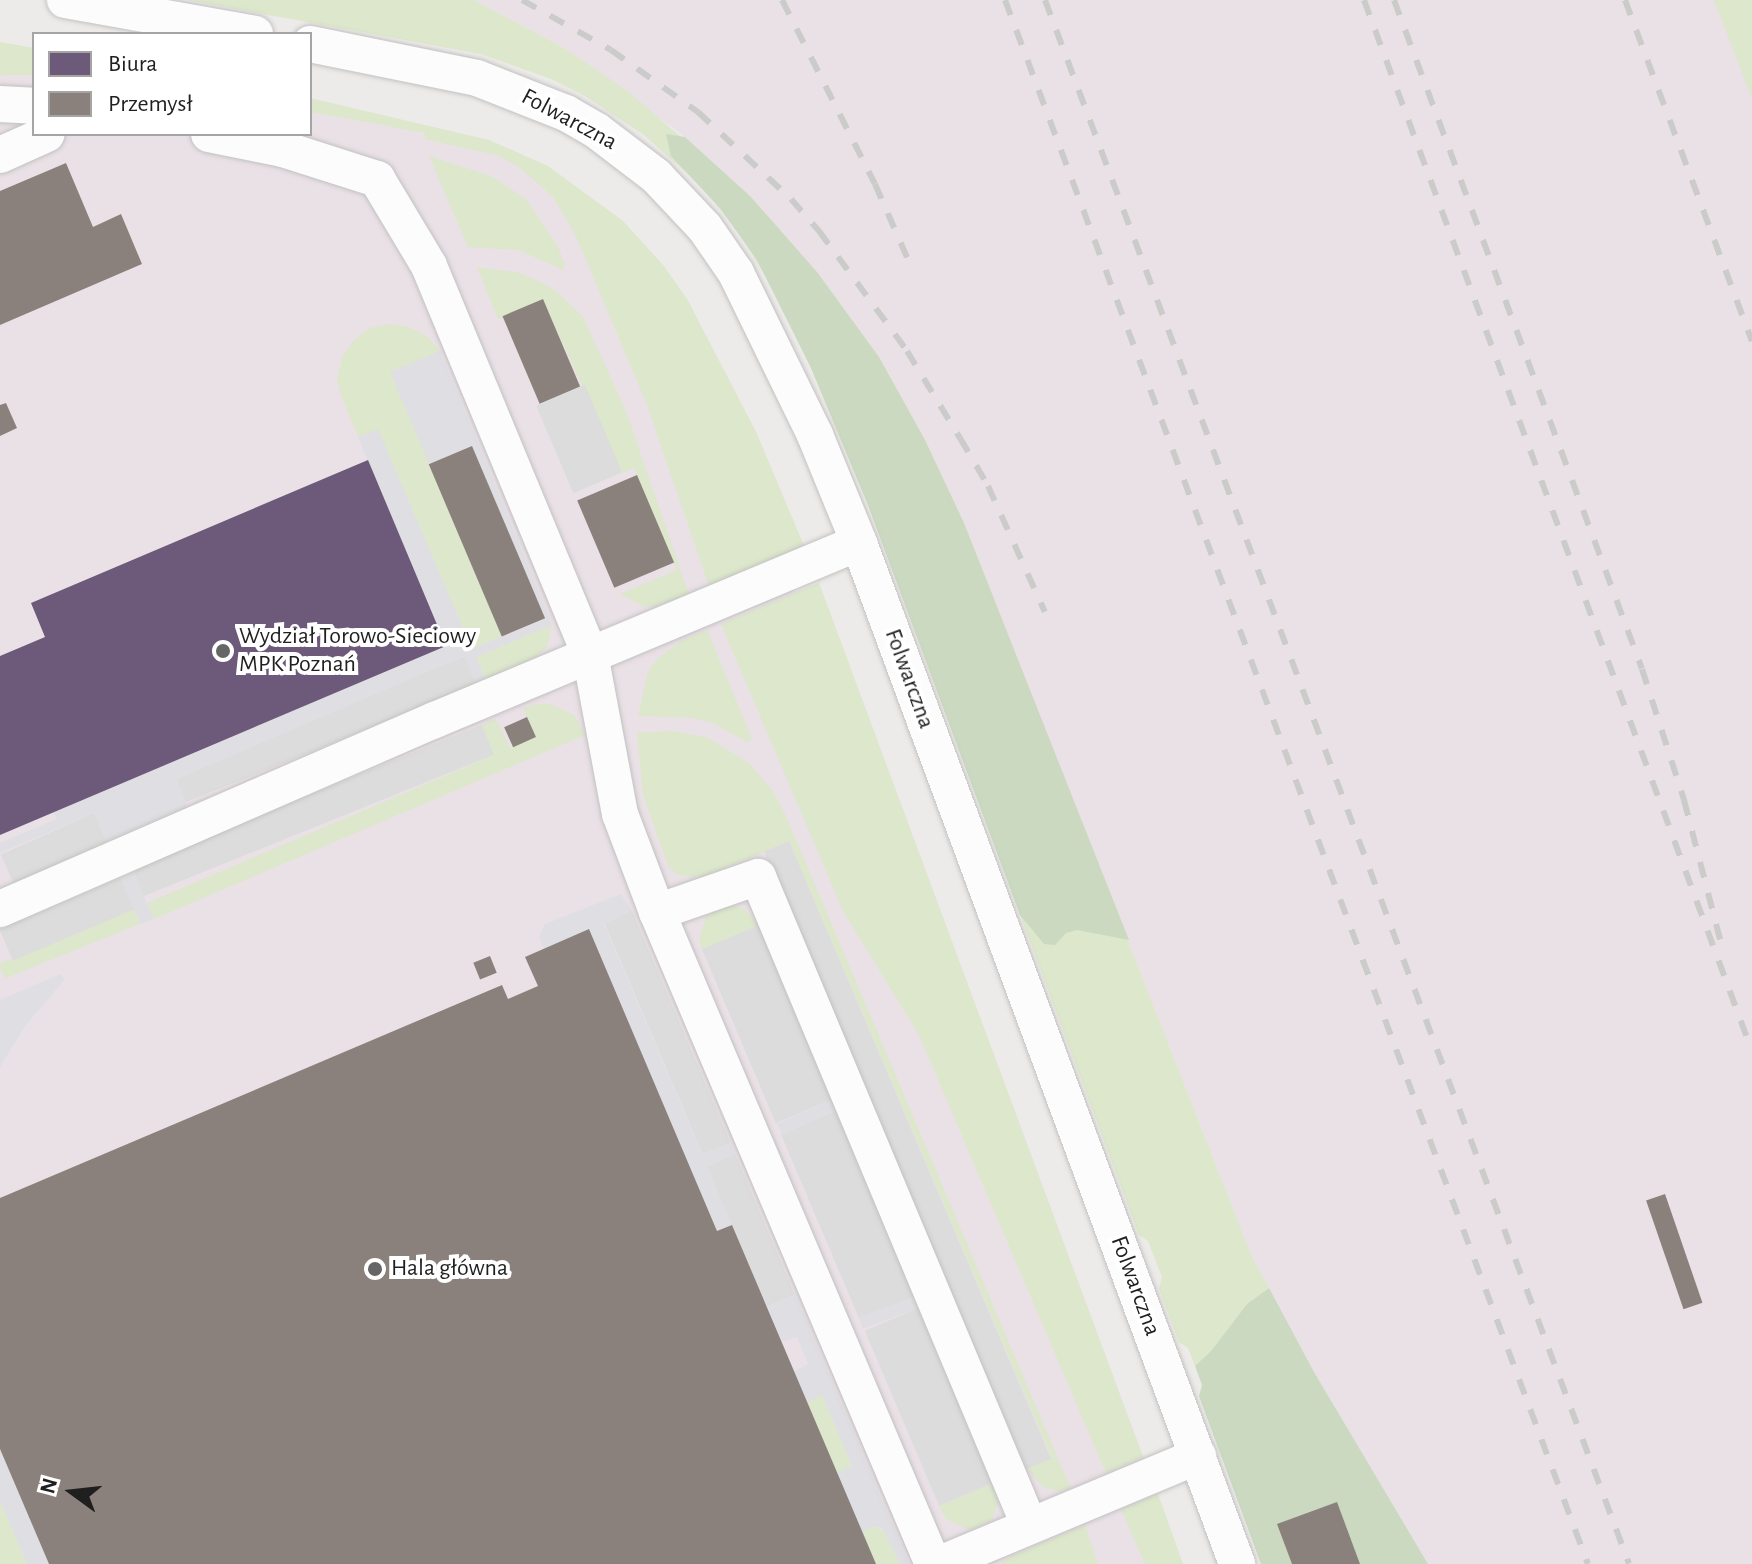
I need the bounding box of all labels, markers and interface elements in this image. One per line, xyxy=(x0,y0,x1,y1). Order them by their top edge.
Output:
legend xyxy=(32,32,312,136)
text: Biura xyxy=(108,52,157,76)
street label: Folwarczna xyxy=(516,83,622,157)
text: Przemysł xyxy=(108,92,193,116)
place label: Wydział Torowo-Sieciowy MPK Poznań xyxy=(239,623,476,679)
street label: Folwarczna xyxy=(878,625,940,733)
marker: Wydział Torowo-Sieciowy MPK Poznań xyxy=(214,642,232,660)
street label: Folwarczna xyxy=(1104,1232,1166,1340)
place label: Hala główna xyxy=(391,1255,508,1283)
marker: Hala główna xyxy=(366,1260,384,1278)
north arrow xyxy=(32,1452,112,1532)
text: N xyxy=(36,1476,61,1496)

